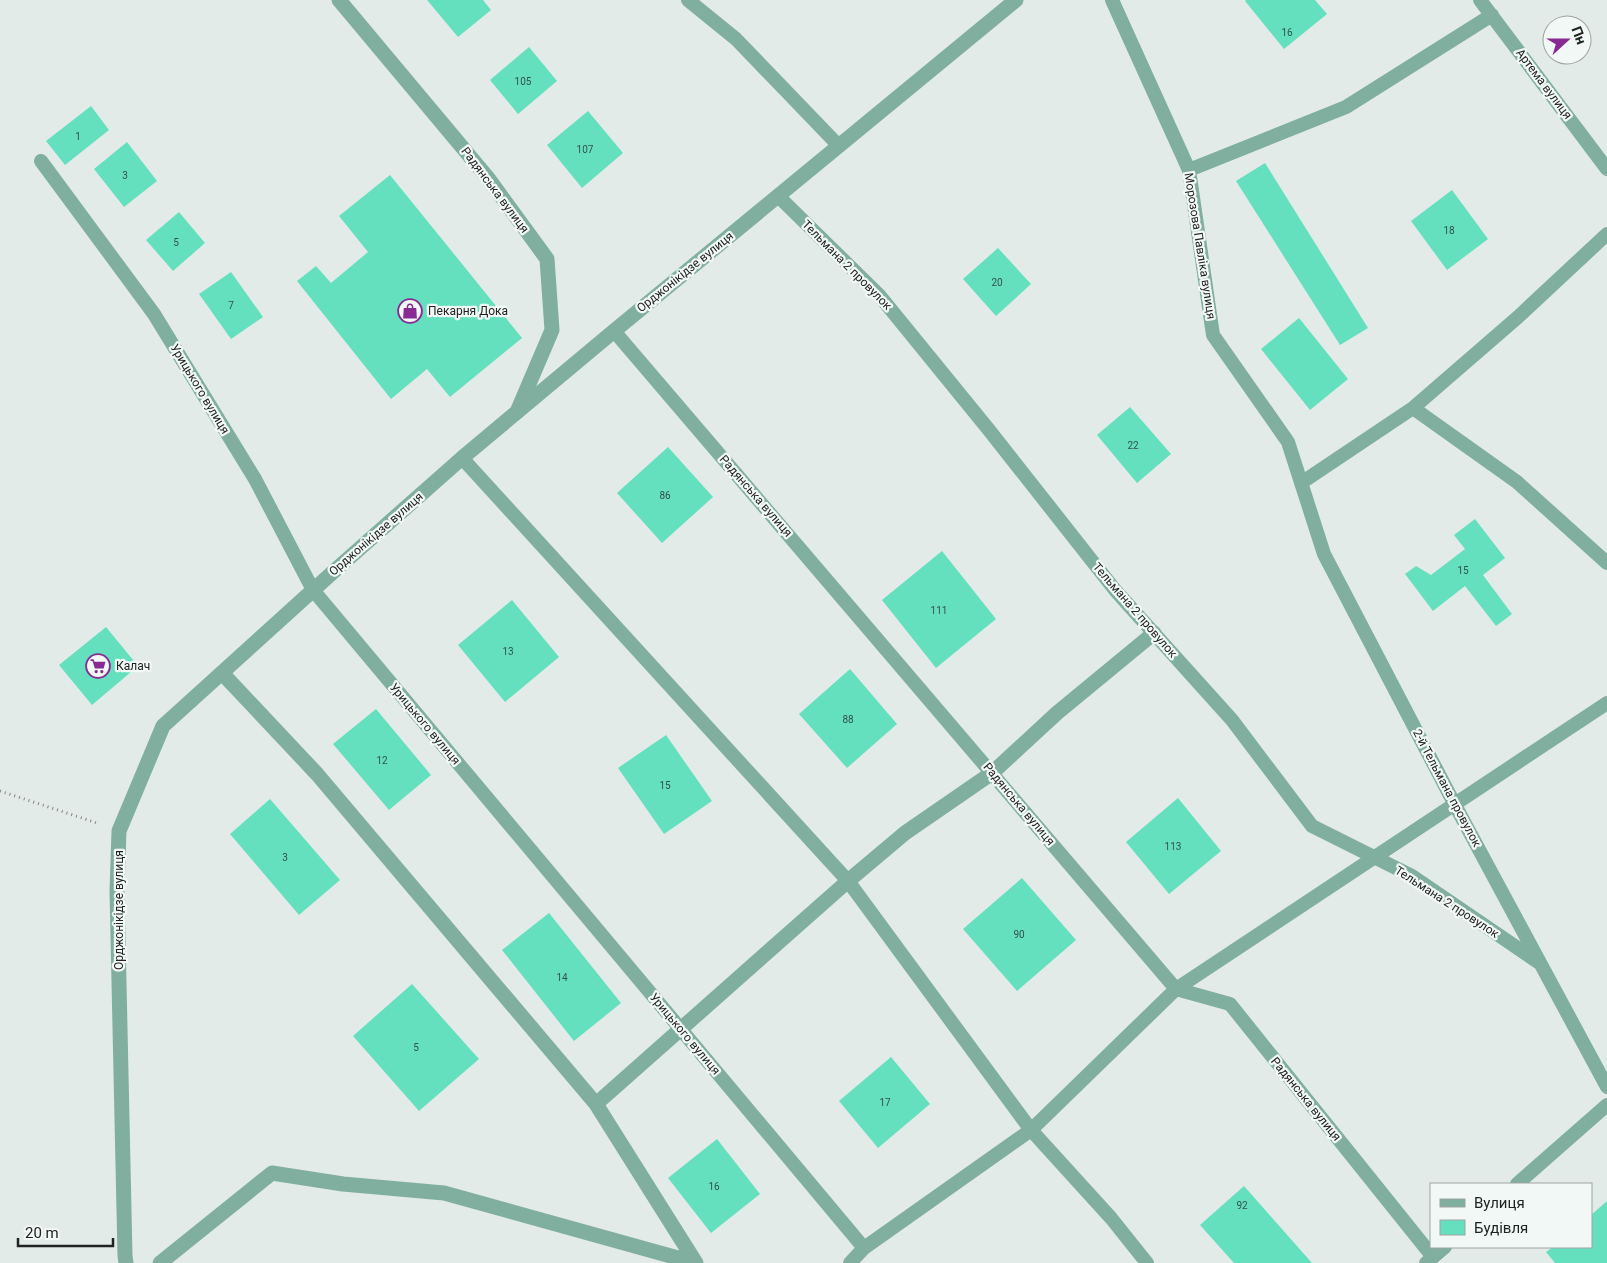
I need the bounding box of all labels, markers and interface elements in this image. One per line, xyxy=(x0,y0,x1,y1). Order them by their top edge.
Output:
north arrow xyxy=(1542,15,1592,65)
text: Пн xyxy=(1568,24,1590,47)
house number: 16 xyxy=(1281,27,1293,38)
street label: Артема вулиця xyxy=(1513,46,1575,122)
house number: 105 xyxy=(515,76,532,87)
house number: 1 xyxy=(75,131,81,142)
street label: Радянська вулиця xyxy=(458,144,532,236)
house number: 107 xyxy=(577,144,594,155)
house number: 3 xyxy=(122,170,128,181)
street label: Морозова Павліка вулиця xyxy=(1182,172,1218,320)
street label: Тельмана 2 провулок xyxy=(799,217,895,313)
house number: 18 xyxy=(1443,225,1455,236)
street label: Орджонікідзе вулиця xyxy=(634,229,736,315)
house number: 5 xyxy=(173,237,179,248)
house number: 20 xyxy=(991,277,1003,288)
shop icon: Пекарня Дока xyxy=(397,298,423,324)
house number: 7 xyxy=(228,300,234,311)
place label: Пекарня Дока xyxy=(428,304,508,318)
street label: Урицького вулиця xyxy=(168,342,232,436)
house number: 22 xyxy=(1127,440,1139,451)
street label: Радянська вулиця xyxy=(717,452,795,540)
street label: Орджонікідзе вулиця xyxy=(326,489,426,579)
house number: 86 xyxy=(659,490,671,501)
street label: Тельмана 2 провулок xyxy=(1090,560,1180,661)
house number: 15 xyxy=(1457,565,1469,576)
house number: 111 xyxy=(931,605,947,616)
house number: 13 xyxy=(502,646,514,657)
supermarket icon: Калач xyxy=(85,653,111,679)
place label: Калач xyxy=(116,659,150,673)
street label: Урицького вулиця xyxy=(387,680,463,768)
house number: 88 xyxy=(842,714,854,725)
street label: 2-й Тельмана провулок xyxy=(1410,727,1484,850)
house number: 12 xyxy=(376,755,388,766)
street label: Радянська вулиця xyxy=(980,760,1058,848)
house number: 15 xyxy=(659,780,671,791)
house number: 113 xyxy=(1165,841,1181,852)
street label: Орджонікідзе вулиця xyxy=(112,850,126,970)
house number: 3 xyxy=(282,852,288,863)
street label: Тельмана 2 провулок xyxy=(1392,863,1502,941)
house number: 90 xyxy=(1013,929,1025,940)
house number: 14 xyxy=(556,972,568,983)
street label: Урицького вулиця xyxy=(647,990,723,1078)
house number: 5 xyxy=(413,1042,419,1053)
street label: Радянська вулиця xyxy=(1268,1054,1344,1144)
house number: 17 xyxy=(879,1097,891,1108)
house number: 16 xyxy=(708,1181,720,1192)
legend xyxy=(1430,1183,1592,1248)
text: Вулиця xyxy=(1474,1194,1525,1212)
house number: 92 xyxy=(1236,1200,1248,1211)
scale bar xyxy=(18,1216,112,1248)
text: Будівля xyxy=(1474,1219,1528,1237)
text: 20 m xyxy=(25,1224,59,1242)

